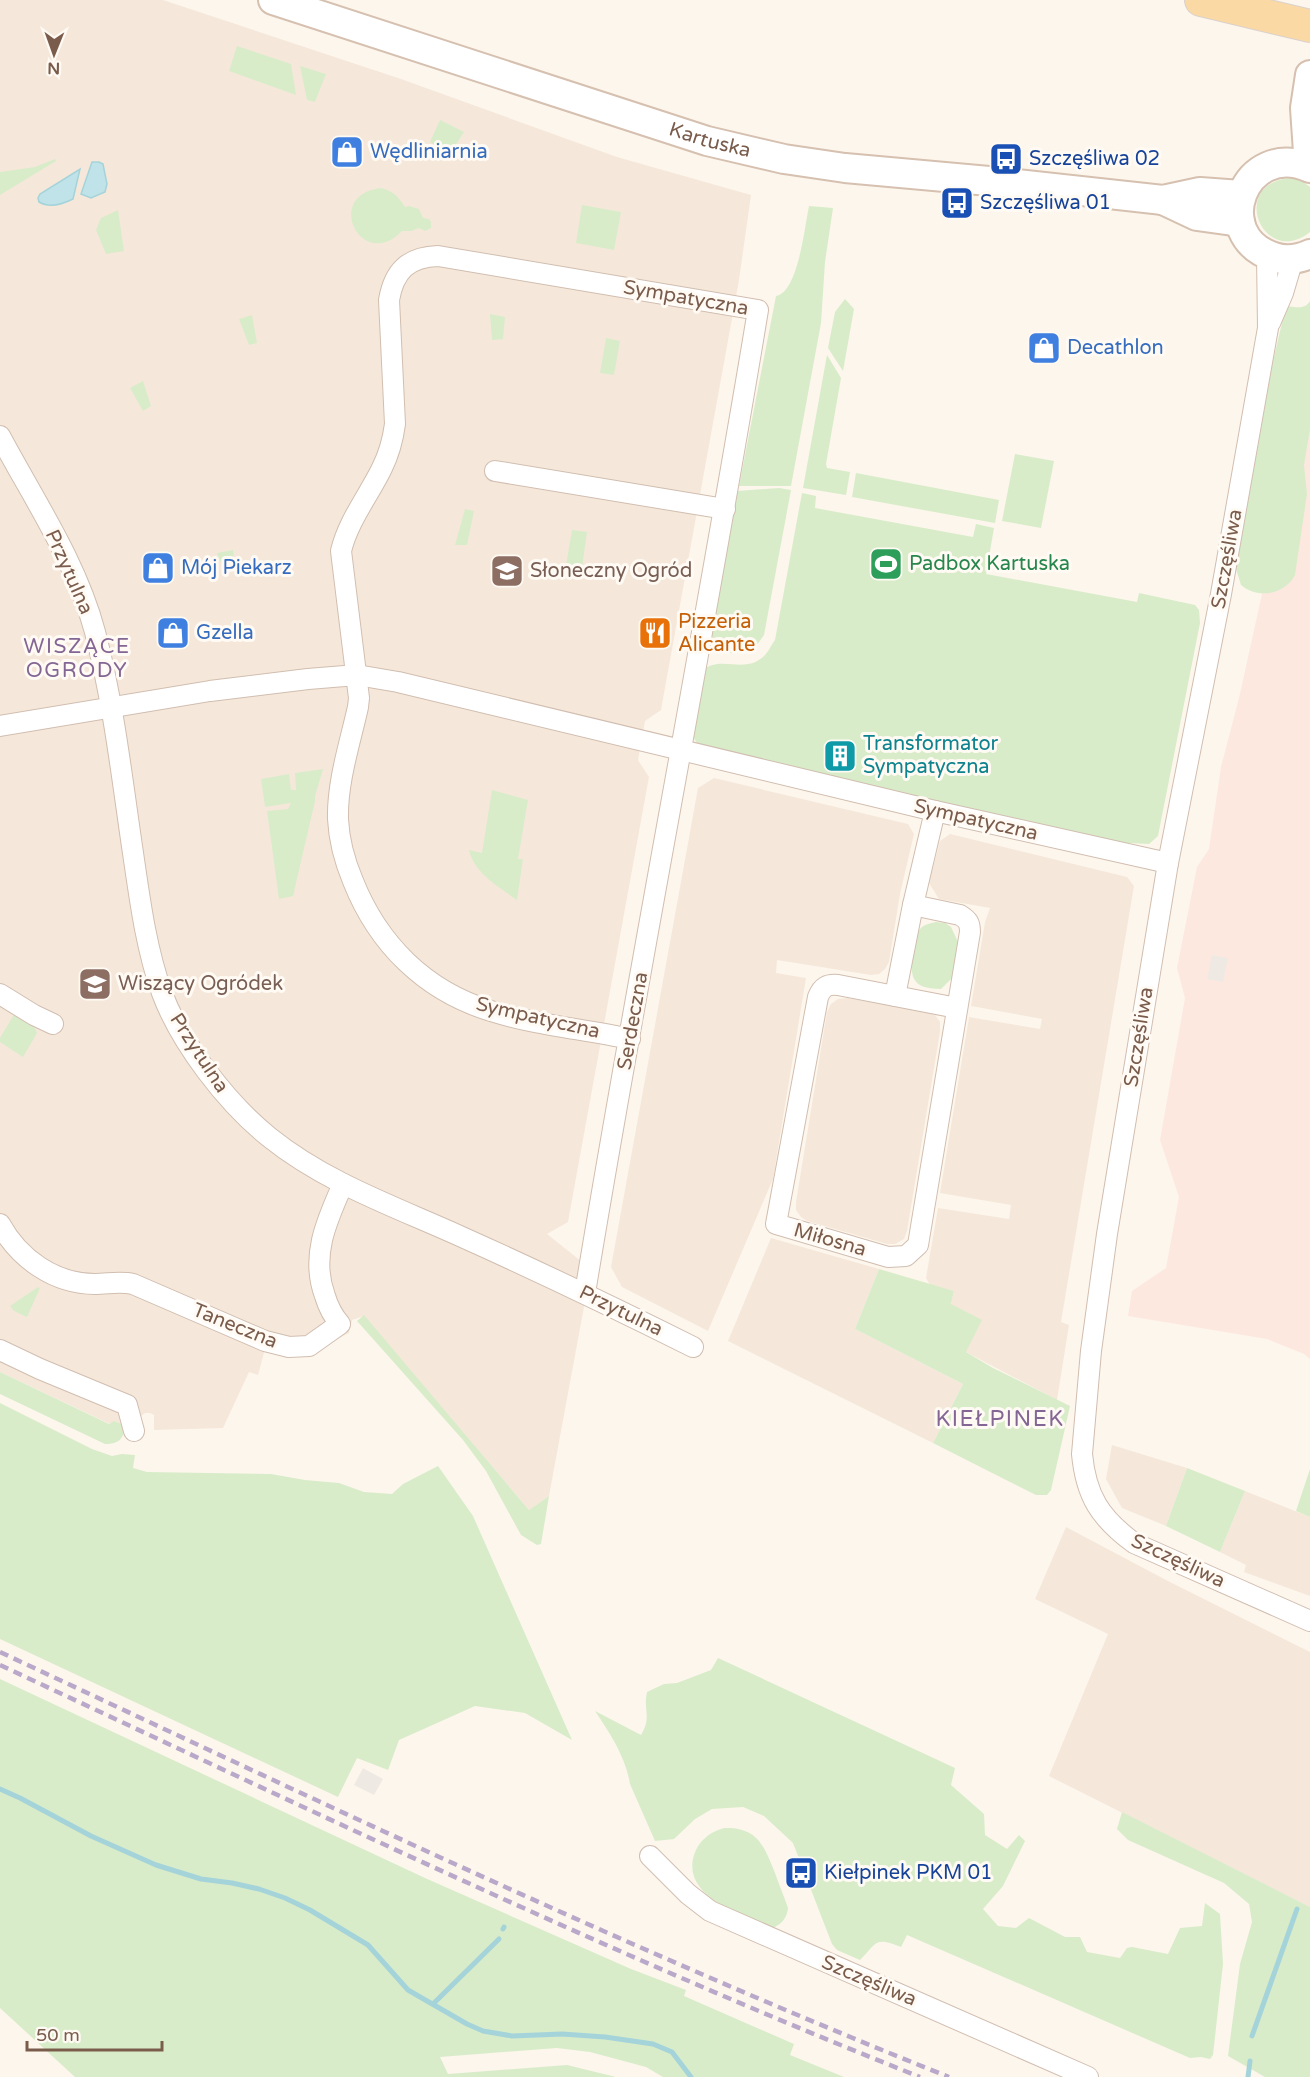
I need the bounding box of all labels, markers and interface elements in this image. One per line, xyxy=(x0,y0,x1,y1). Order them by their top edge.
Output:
north arrow xyxy=(24,24,84,84)
text: N xyxy=(47,58,60,78)
street label: Kartuska xyxy=(666,117,753,163)
shop icon: Wędliniarnia xyxy=(329,134,365,170)
place label: Wędliniarnia xyxy=(370,140,488,164)
bus stop icon: Szczęśliwa 02 xyxy=(988,141,1024,177)
place label: Szczęśliwa 02 xyxy=(1029,147,1160,171)
bus stop icon: Szczęśliwa 01 xyxy=(939,185,975,221)
place label: Szczęśliwa 01 xyxy=(980,191,1111,215)
street label: Sympatyczna xyxy=(622,275,750,321)
shop icon: Decathlon xyxy=(1026,330,1062,366)
place label: Decathlon xyxy=(1067,336,1164,360)
street label: Szczęśliwa xyxy=(1206,507,1248,611)
street label: Przytulna xyxy=(40,526,98,618)
sports icon: Padbox Kartuska xyxy=(868,546,904,582)
shop icon: Mój Piekarz xyxy=(140,550,176,586)
place label: Padbox Kartuska xyxy=(909,552,1070,576)
school or university icon: Słoneczny Ogród xyxy=(489,553,525,589)
place label: Mój Piekarz xyxy=(181,556,292,580)
place label: Słoneczny Ogród xyxy=(530,559,692,583)
place label: Pizzeria Alicante xyxy=(678,610,755,657)
shop icon: Gzella xyxy=(155,615,191,651)
restaurant icon: Pizzeria Alicante xyxy=(637,615,673,651)
place label: Gzella xyxy=(196,621,254,645)
district label: WISZĄCE OGRODY xyxy=(23,634,131,683)
place label: Transformator Sympatyczna xyxy=(863,732,999,779)
building icon: Transformator Sympatyczna xyxy=(822,738,858,774)
street label: Sympatyczna xyxy=(912,794,1040,846)
school or university icon: Wiszący Ogródek xyxy=(77,966,113,1002)
street label: Serdeczna xyxy=(613,970,653,1072)
place label: Wiszący Ogródek xyxy=(118,972,283,996)
street label: Szczęśliwa xyxy=(1119,985,1159,1089)
street label: Sympatyczna xyxy=(474,992,602,1044)
street label: Przytulna xyxy=(164,1009,234,1097)
street label: Miłosna xyxy=(791,1218,869,1262)
street label: Przytulna xyxy=(575,1280,667,1342)
street label: Taneczna xyxy=(189,1298,281,1354)
district label: KIEŁPINEK xyxy=(936,1406,1064,1432)
street label: Szczęśliwa xyxy=(1127,1529,1229,1593)
bus stop icon: Kiełpinek PKM 01 xyxy=(783,1855,819,1891)
place label: Kiełpinek PKM 01 xyxy=(824,1861,993,1885)
street label: Szczęśliwa xyxy=(818,1950,920,2012)
scale bar xyxy=(27,2014,162,2052)
text: 50 m xyxy=(36,2024,80,2046)

